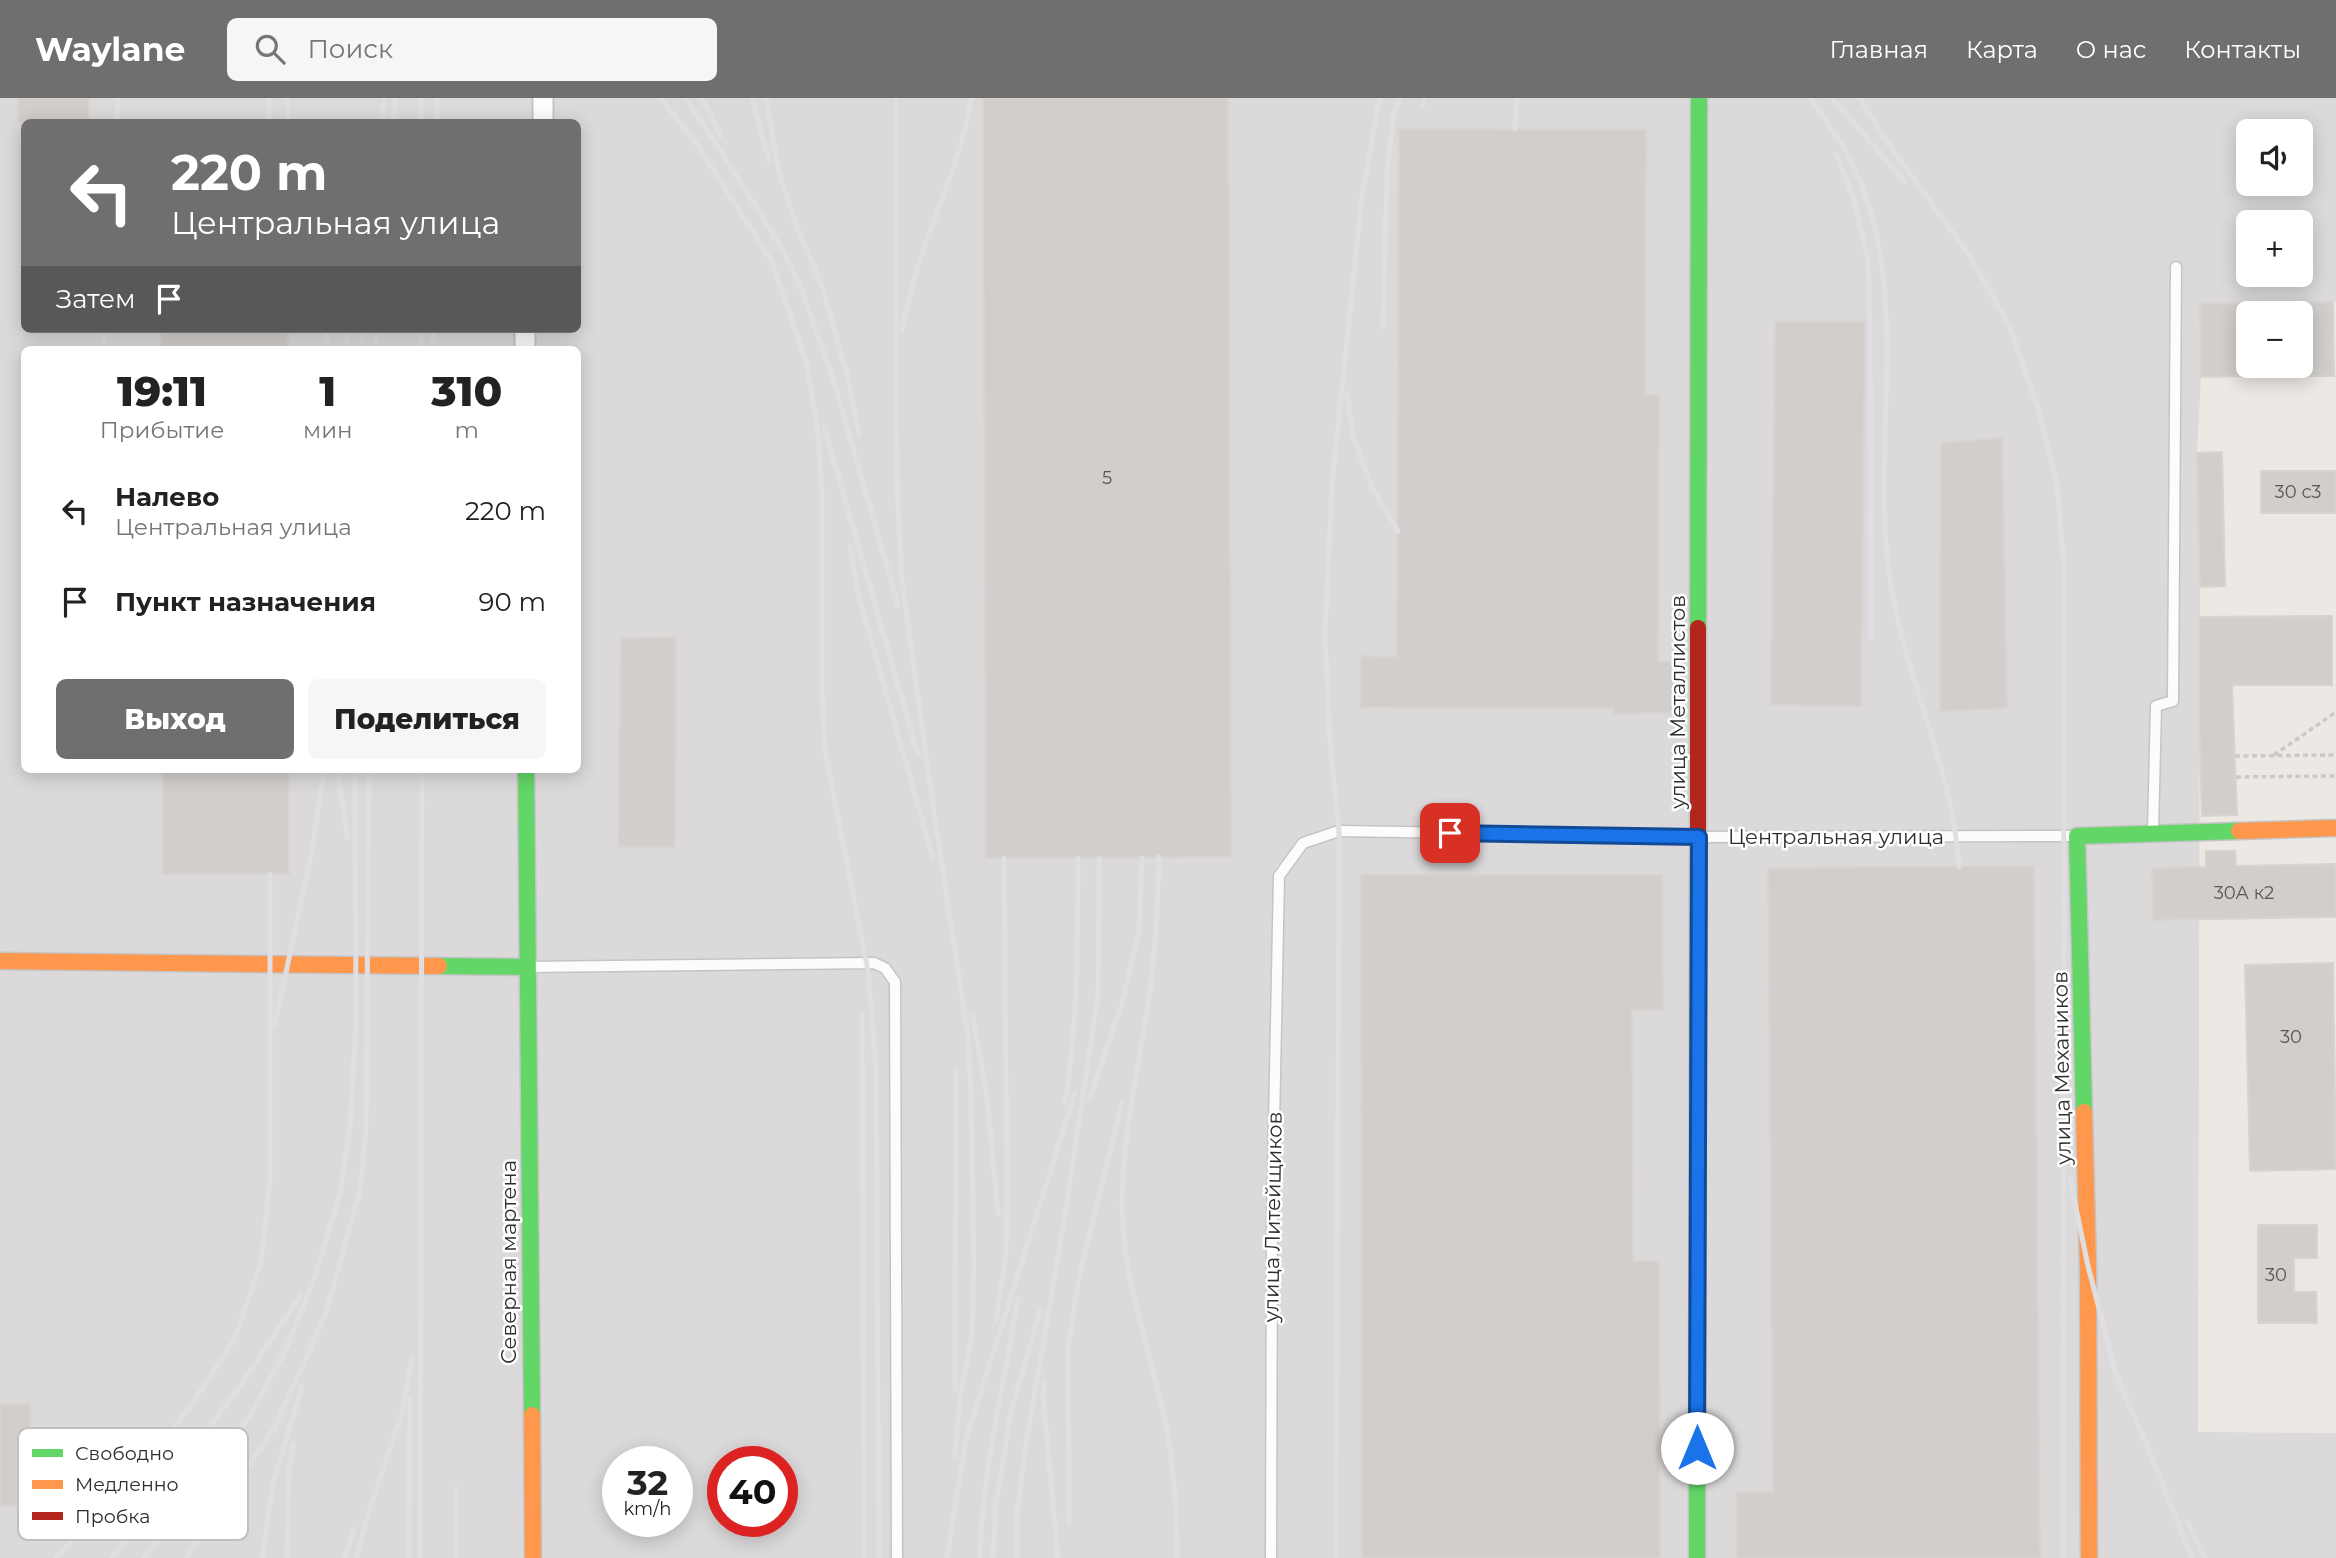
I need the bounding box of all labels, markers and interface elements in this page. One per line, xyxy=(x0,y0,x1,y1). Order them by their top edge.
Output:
search box xyxy=(227,18,717,81)
text: Waylane xyxy=(35,29,185,69)
icon: search xyxy=(251,30,289,68)
text: Поиск xyxy=(307,33,393,65)
text: Главная xyxy=(1830,35,1928,64)
text: Карта xyxy=(1966,35,2038,64)
text: О нас xyxy=(2076,35,2146,64)
text: Контакты xyxy=(2184,35,2301,64)
map controls xyxy=(2236,119,2313,378)
button: sound xyxy=(2236,119,2313,196)
text: 220 m xyxy=(171,143,327,202)
icon: left xyxy=(56,147,147,238)
text: Центральная улица xyxy=(171,203,500,242)
button: + xyxy=(2236,210,2313,287)
icon: arrive xyxy=(150,280,188,318)
text: Затем xyxy=(56,283,136,315)
button: − xyxy=(2236,301,2313,378)
text: 19:11 xyxy=(117,365,207,417)
text: 1 xyxy=(319,365,336,417)
text: 310 xyxy=(431,365,502,417)
text: Прибытие xyxy=(100,416,224,444)
text: мин xyxy=(303,416,353,444)
text: m xyxy=(455,416,479,444)
house number: 5 xyxy=(1102,467,1112,489)
text: Налево xyxy=(115,481,219,513)
house number: 30 с3 xyxy=(2275,481,2321,503)
icon: left xyxy=(56,492,94,530)
text: 220 m xyxy=(465,495,546,527)
text: Центральная улица xyxy=(115,513,352,541)
icon: arrive xyxy=(56,583,94,621)
text: Пункт назначения xyxy=(115,586,376,618)
text: 90 m xyxy=(479,586,546,618)
street label: улица Металлистов xyxy=(1665,595,1690,810)
button: Выход xyxy=(56,679,294,759)
button: Поделиться xyxy=(308,679,546,759)
pin xyxy=(1420,803,1480,863)
icon: arrive xyxy=(1431,814,1469,852)
street label: Центральная улица xyxy=(1728,824,1944,849)
house number: 30А к2 xyxy=(2214,882,2274,904)
street label: улица Механиков xyxy=(2047,971,2076,1166)
house number: 30 xyxy=(2280,1026,2302,1048)
street label: улица Литейщиков xyxy=(1258,1111,1287,1324)
street label: Северная мартена xyxy=(496,1160,521,1364)
house number: 30 xyxy=(2265,1264,2287,1286)
position arrow xyxy=(1660,1411,1734,1485)
legend xyxy=(18,1428,248,1540)
text: Свободно xyxy=(75,1442,174,1465)
speed limit sign: 40 xyxy=(707,1446,798,1537)
text: 32 xyxy=(627,1461,668,1504)
text: Медленно xyxy=(75,1473,179,1496)
text: km/h xyxy=(623,1498,672,1520)
text: Пробка xyxy=(75,1505,150,1528)

